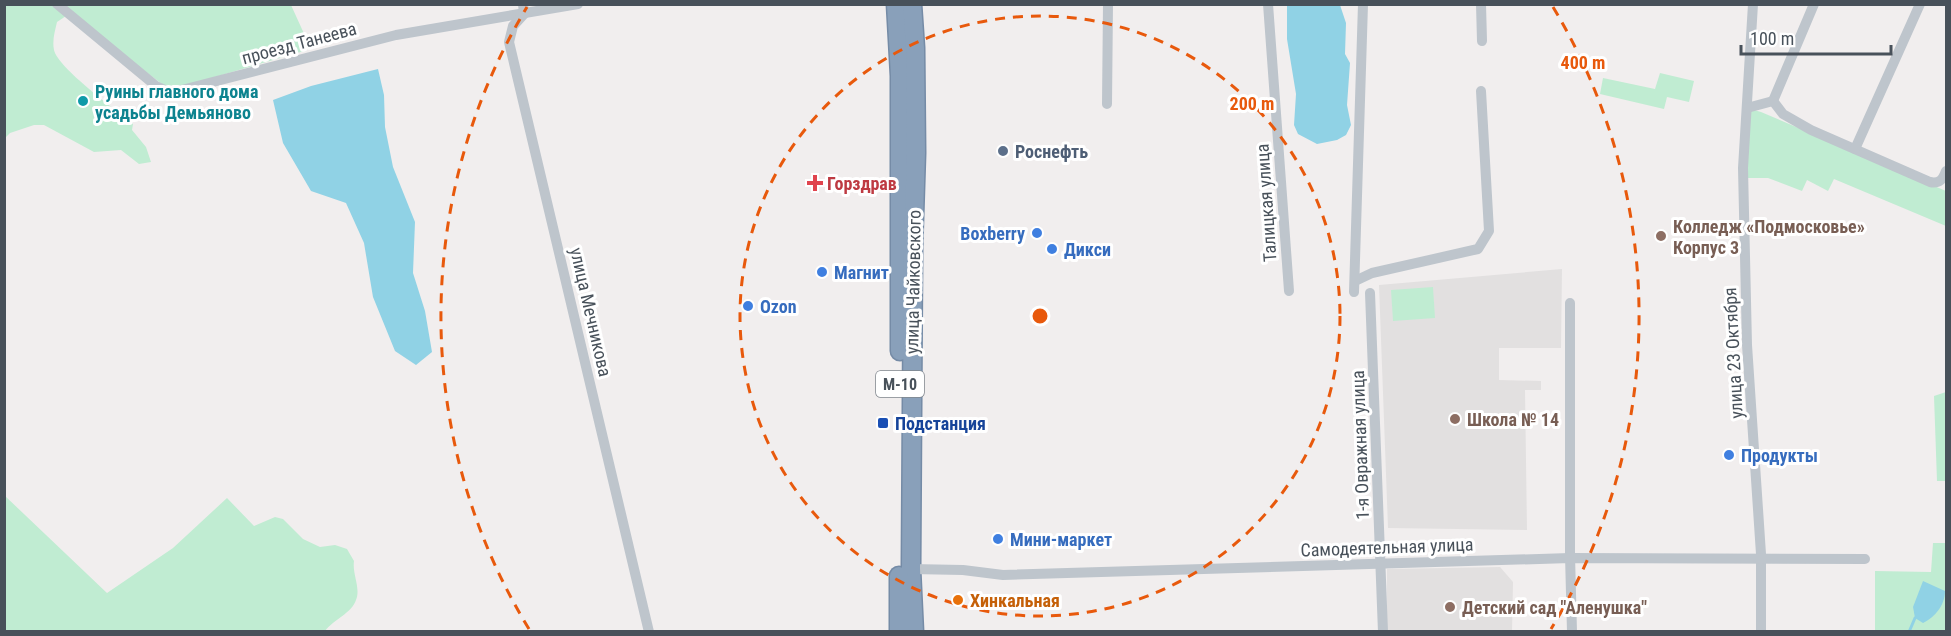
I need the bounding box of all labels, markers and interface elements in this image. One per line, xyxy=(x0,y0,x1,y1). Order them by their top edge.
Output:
street label: проезд Танеева xyxy=(239,18,359,68)
scale bar xyxy=(1741,18,1891,56)
text: 100 m xyxy=(1750,28,1794,49)
text: 400 m xyxy=(1561,52,1605,73)
place label: Руины главного дома усадьбы Демьяново xyxy=(95,81,259,123)
text: 200 m xyxy=(1230,93,1274,114)
marker: Руины главного дома усадьбы Демьяново xyxy=(76,94,90,108)
place label: Роснефть xyxy=(1015,141,1088,162)
street label: Талицкая улица xyxy=(1251,143,1281,263)
marker: Роснефть xyxy=(996,144,1010,158)
place label: Горздрав xyxy=(827,173,897,194)
marker: Горздрав xyxy=(808,176,822,190)
street label: улица Чайковского xyxy=(901,210,925,354)
place label: Колледж «Подмосковье» Корпус 3 xyxy=(1673,216,1865,258)
place label: Boxberry xyxy=(960,223,1025,244)
marker: Boxberry xyxy=(1030,226,1044,240)
marker: Колледж «Подмосковье» Корпус 3 xyxy=(1654,229,1668,243)
place label: Дикси xyxy=(1064,239,1111,260)
marker: Дикси xyxy=(1045,242,1059,256)
street label: улица Мечникова xyxy=(566,245,616,379)
place label: Магнит xyxy=(834,262,889,283)
marker: Магнит xyxy=(815,265,829,279)
street label: улица 23 Октября xyxy=(1719,287,1747,419)
place label: Ozon xyxy=(760,296,797,317)
marker: Ozon xyxy=(741,299,755,313)
centre of rings xyxy=(1030,306,1050,326)
street label: 1-я Овражная улица xyxy=(1347,370,1373,520)
road number: М-10 xyxy=(876,371,924,397)
place label: Школа № 14 xyxy=(1467,409,1559,430)
marker: Школа № 14 xyxy=(1448,412,1462,426)
place label: Подстанция xyxy=(895,413,986,434)
marker: Подстанция xyxy=(876,416,890,430)
place label: Продукты xyxy=(1741,445,1818,466)
marker: Продукты xyxy=(1722,448,1736,462)
place label: Мини-маркет xyxy=(1010,529,1112,550)
marker: Мини-маркет xyxy=(991,532,1005,546)
street label: Самодеятельная улица xyxy=(1300,533,1474,561)
place label: Хинкальная xyxy=(970,590,1060,611)
marker: Хинкальная xyxy=(951,593,965,607)
place label: Детский сад "Аленушка" xyxy=(1462,597,1647,618)
marker: Детский сад "Аленушка" xyxy=(1443,600,1457,614)

